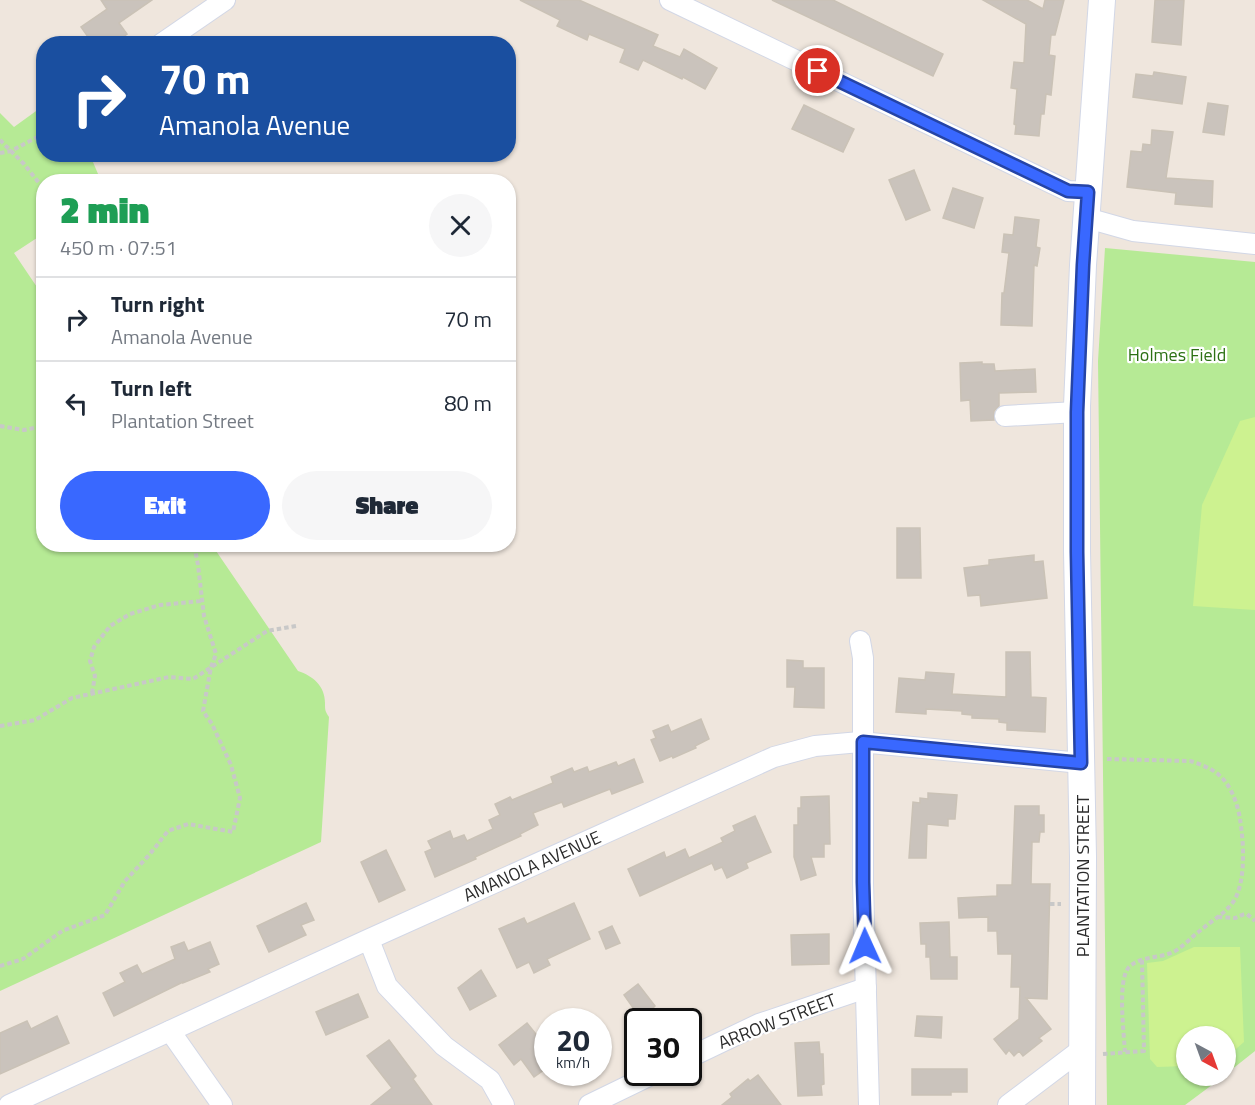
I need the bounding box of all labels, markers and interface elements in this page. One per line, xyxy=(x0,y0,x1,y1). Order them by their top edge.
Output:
pin xyxy=(792,45,843,96)
text: 70 m xyxy=(159,46,251,110)
icon: arrive xyxy=(801,54,834,87)
icon: right xyxy=(60,60,138,138)
text: Amanola Avenue xyxy=(159,104,350,145)
text: 2 min xyxy=(60,182,149,237)
button: close xyxy=(429,194,492,257)
text: 450 m · 07:51 xyxy=(60,232,177,263)
text: Turn right xyxy=(111,287,205,321)
text: 70 m xyxy=(444,302,492,336)
icon: right xyxy=(60,303,93,336)
text: Amanola Avenue xyxy=(111,321,253,352)
park label: Holmes Field xyxy=(1128,341,1226,368)
text: Turn left xyxy=(111,371,192,405)
text: 80 m xyxy=(444,386,492,420)
icon: left xyxy=(60,387,93,420)
text: Plantation Street xyxy=(111,405,254,436)
button: Exit xyxy=(60,471,270,540)
button: Share xyxy=(282,471,492,540)
street label: PLANTATION STREET xyxy=(1069,794,1096,957)
street label: AMANOLA AVENUE xyxy=(459,823,605,908)
position arrow xyxy=(833,914,897,978)
street label: ARROW STREET xyxy=(714,986,840,1056)
speed limit sign: 30 xyxy=(624,1008,702,1086)
text: 20 xyxy=(556,1017,590,1063)
north arrow xyxy=(1176,1026,1236,1086)
map controls xyxy=(1176,1026,1236,1086)
text: km/h xyxy=(556,1051,590,1074)

